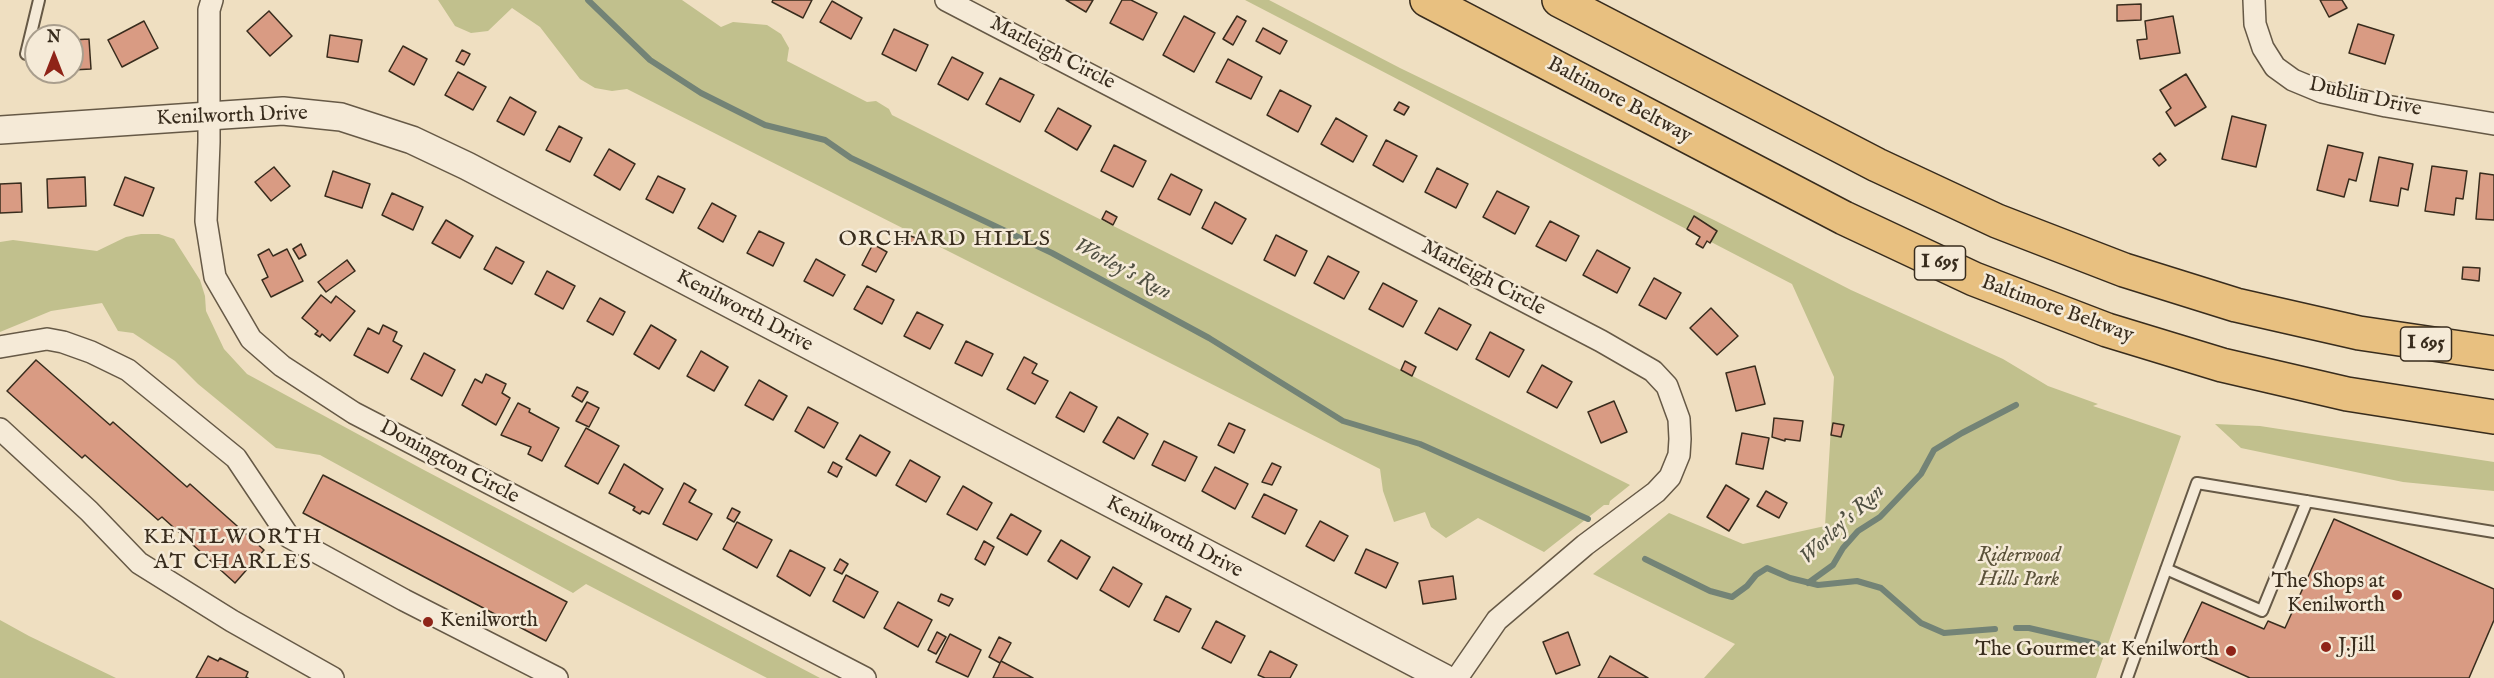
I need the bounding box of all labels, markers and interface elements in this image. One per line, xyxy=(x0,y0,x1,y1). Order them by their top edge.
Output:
street label: Marleigh Circle xyxy=(985,12,1119,96)
north arrow xyxy=(24,24,84,84)
text: N xyxy=(47,28,61,48)
street label: Baltimore Beltway xyxy=(1542,52,1696,150)
street label: Dublin Drive xyxy=(2306,73,2424,123)
street label: Kenilworth Drive xyxy=(156,102,308,132)
district label: ORCHARD HILLS xyxy=(838,227,1052,253)
water label: Worley's Run xyxy=(1069,233,1175,307)
street label: Marleigh Circle xyxy=(1417,236,1549,322)
road number: I 695 xyxy=(1914,246,1966,280)
street label: Kenilworth Drive xyxy=(671,265,817,359)
street label: Baltimore Beltway xyxy=(1977,271,2137,349)
road number: I 695 xyxy=(2400,327,2452,361)
street label: Donington Circle xyxy=(375,416,523,510)
water label: Worley's Run xyxy=(1795,479,1891,571)
street label: Kenilworth Drive xyxy=(1101,491,1247,585)
district label: KENILWORTH AT CHARLES xyxy=(143,525,323,576)
park label: Riderwood Hills Park xyxy=(1977,544,2061,594)
place label: The Shops at Kenilworth xyxy=(2271,570,2385,620)
marker: The Shops at Kenilworth xyxy=(2390,588,2404,602)
place label: Kenilworth xyxy=(440,609,538,635)
marker: Kenilworth xyxy=(421,615,435,629)
place label: J.Jill xyxy=(2338,634,2375,660)
place label: The Gourmet at Kenilworth xyxy=(1975,638,2219,664)
marker: J.Jill xyxy=(2319,640,2333,654)
marker: The Gourmet at Kenilworth xyxy=(2224,644,2238,658)

